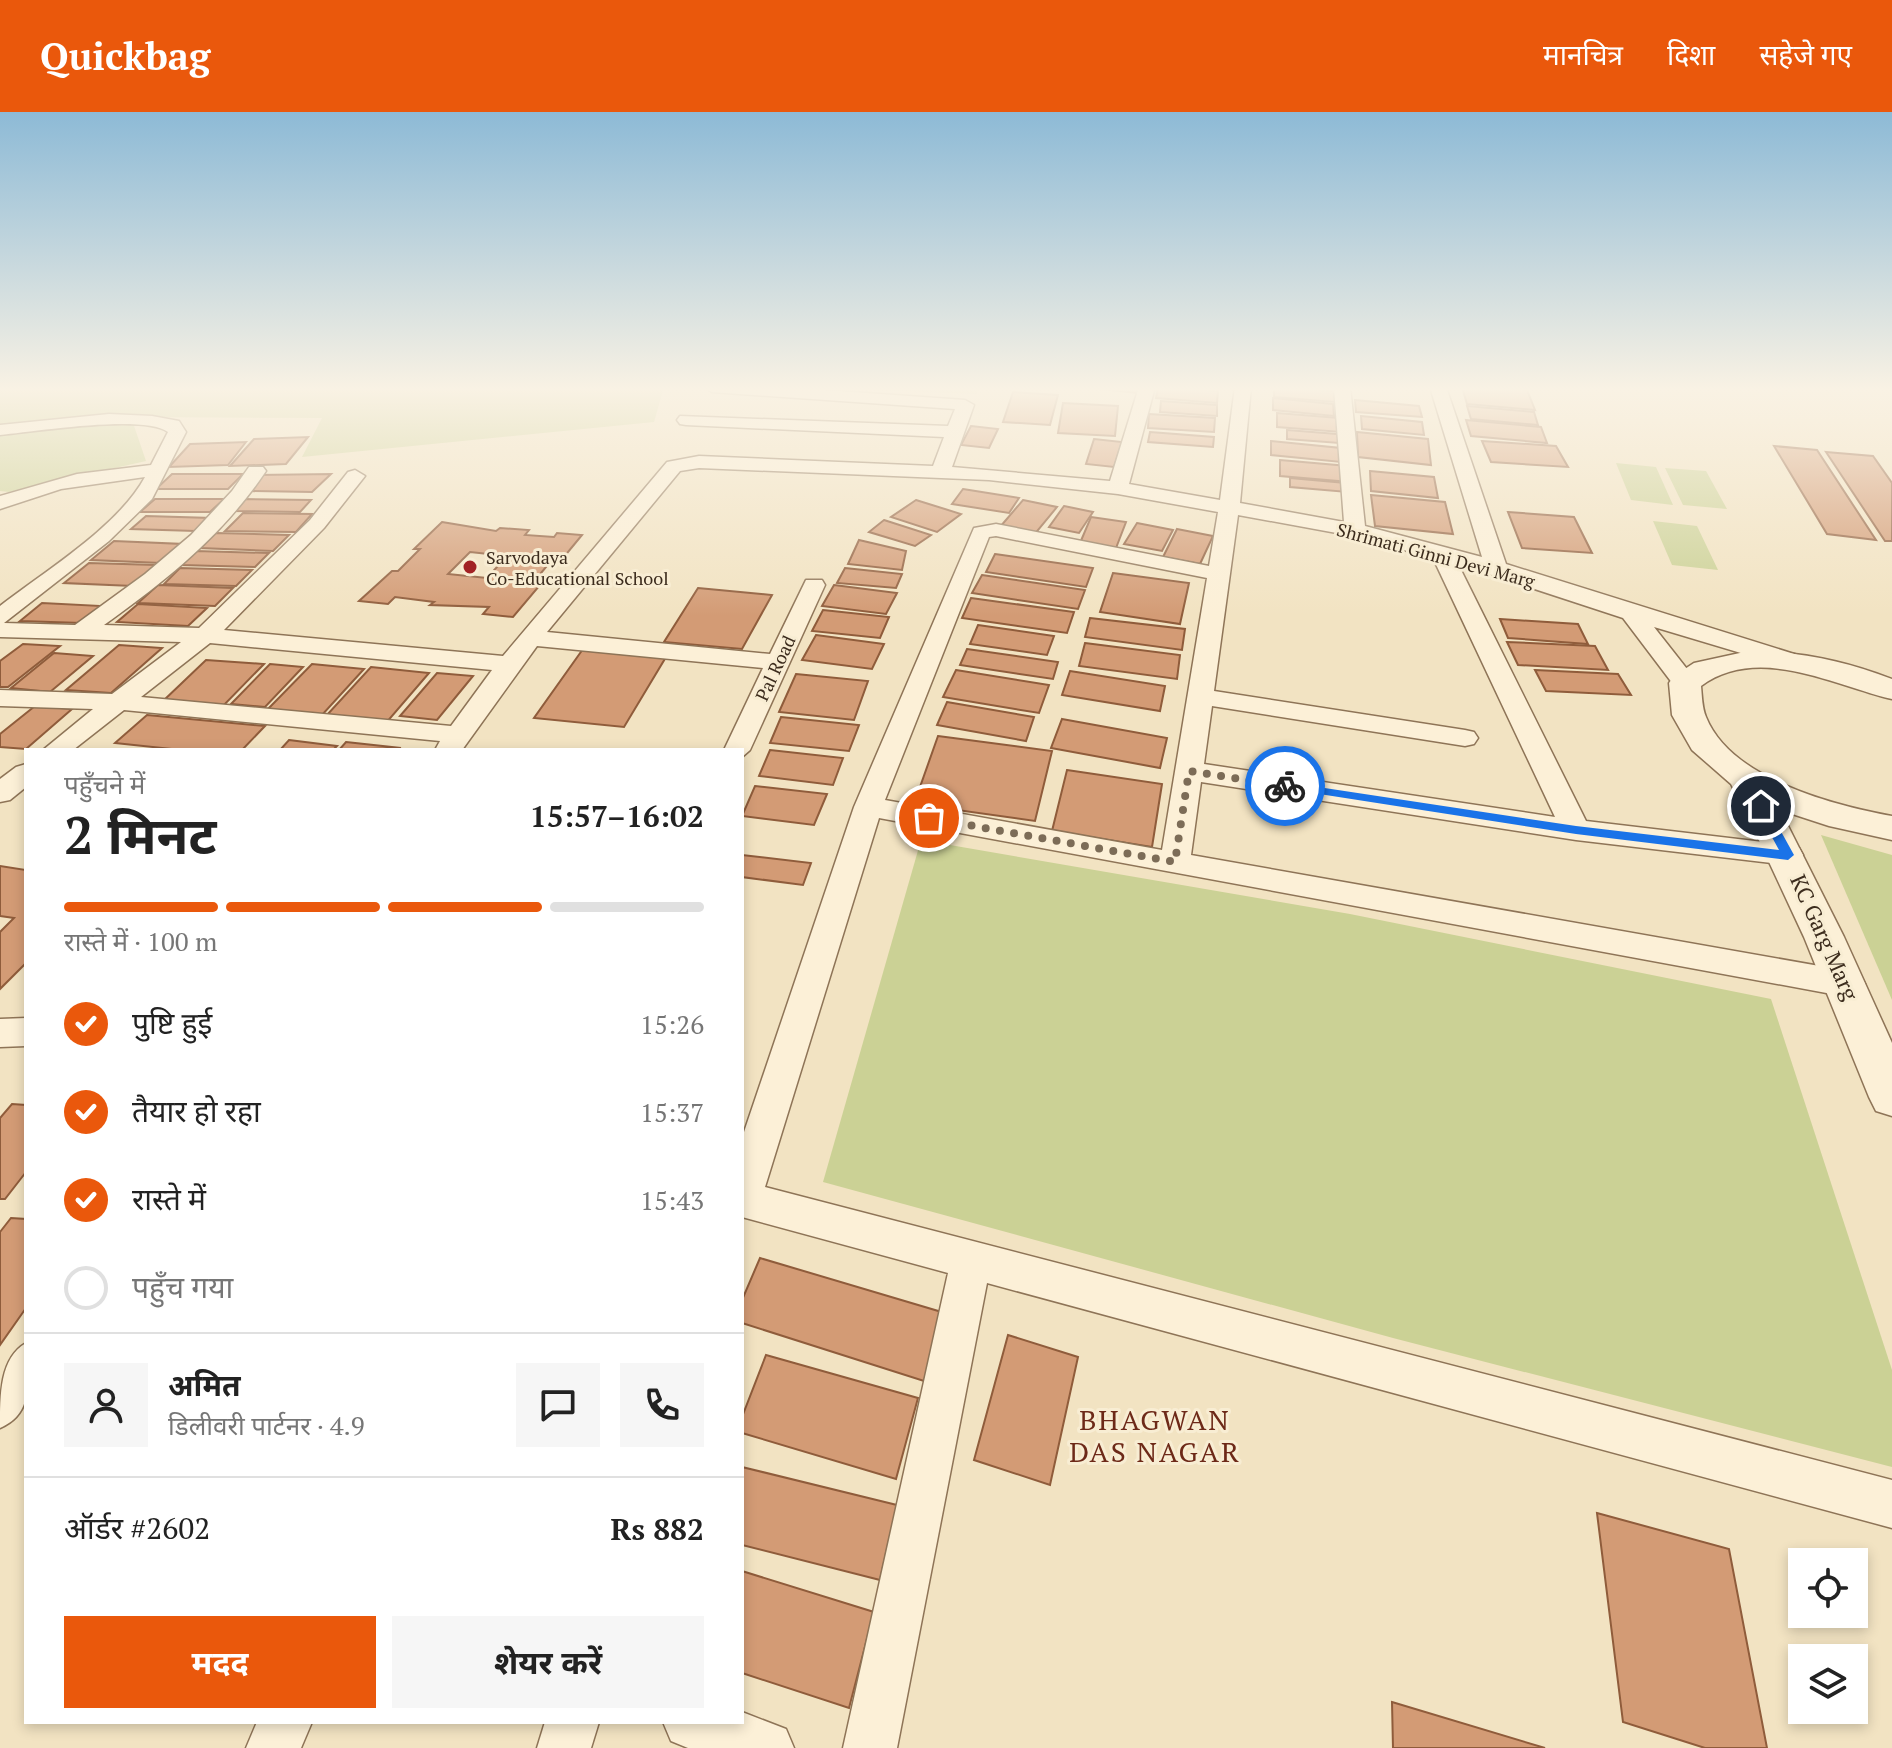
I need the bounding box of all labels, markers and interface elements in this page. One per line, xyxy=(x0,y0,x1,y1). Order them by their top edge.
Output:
text: Quickbag xyxy=(40,31,210,81)
text: मानचित्र xyxy=(1543,36,1623,73)
text: दिशा xyxy=(1667,36,1715,73)
text: सहेजे गए xyxy=(1759,36,1852,73)
street label: Shrimati Ginni Devi Marg xyxy=(1334,517,1538,593)
place label: Sarvodaya Co-Educational School xyxy=(486,545,669,590)
marker: Sarvodaya Co-Educational School xyxy=(461,558,479,576)
street label: Pal Road xyxy=(749,631,801,705)
courier xyxy=(1245,746,1325,826)
icon: bike xyxy=(1263,764,1307,808)
text: पहुँचने में xyxy=(64,767,145,801)
pin xyxy=(1727,772,1795,840)
pin xyxy=(895,784,963,852)
icon: home xyxy=(1739,784,1783,828)
text: 15:57–16:02 xyxy=(530,796,704,836)
icon: bag xyxy=(907,796,951,840)
text: 2 मिनट xyxy=(64,800,217,869)
street label: KC Garg Marg xyxy=(1784,870,1866,1005)
text: रास्ते में · 100 m xyxy=(64,924,217,958)
icon: check xyxy=(64,1002,108,1046)
text: पुष्टि हुई xyxy=(132,1003,212,1043)
text: 15:26 xyxy=(640,1007,704,1041)
icon: check xyxy=(64,1090,108,1134)
text: तैयार हो रहा xyxy=(132,1091,261,1131)
text: 15:37 xyxy=(640,1095,704,1129)
icon: check xyxy=(64,1178,108,1222)
text: रास्ते में xyxy=(132,1179,206,1219)
text: 15:43 xyxy=(640,1183,704,1217)
text: पहुँच गया xyxy=(132,1267,233,1307)
button: person xyxy=(64,1363,148,1447)
button: chat xyxy=(516,1363,600,1447)
button: phone xyxy=(620,1363,704,1447)
text: अमित xyxy=(168,1365,241,1405)
district label: BHAGWAN DAS NAGAR xyxy=(1069,1401,1241,1470)
text: डिलीवरी पार्टनर · 4.9 xyxy=(168,1408,365,1442)
text: ऑर्डर #2602 xyxy=(64,1508,210,1548)
text: Rs 882 xyxy=(611,1509,704,1549)
map controls xyxy=(1788,1548,1868,1724)
button: locate xyxy=(1788,1548,1868,1628)
button: मदद xyxy=(64,1616,376,1708)
button: शेयर करें xyxy=(392,1616,704,1708)
button: layers xyxy=(1788,1644,1868,1724)

